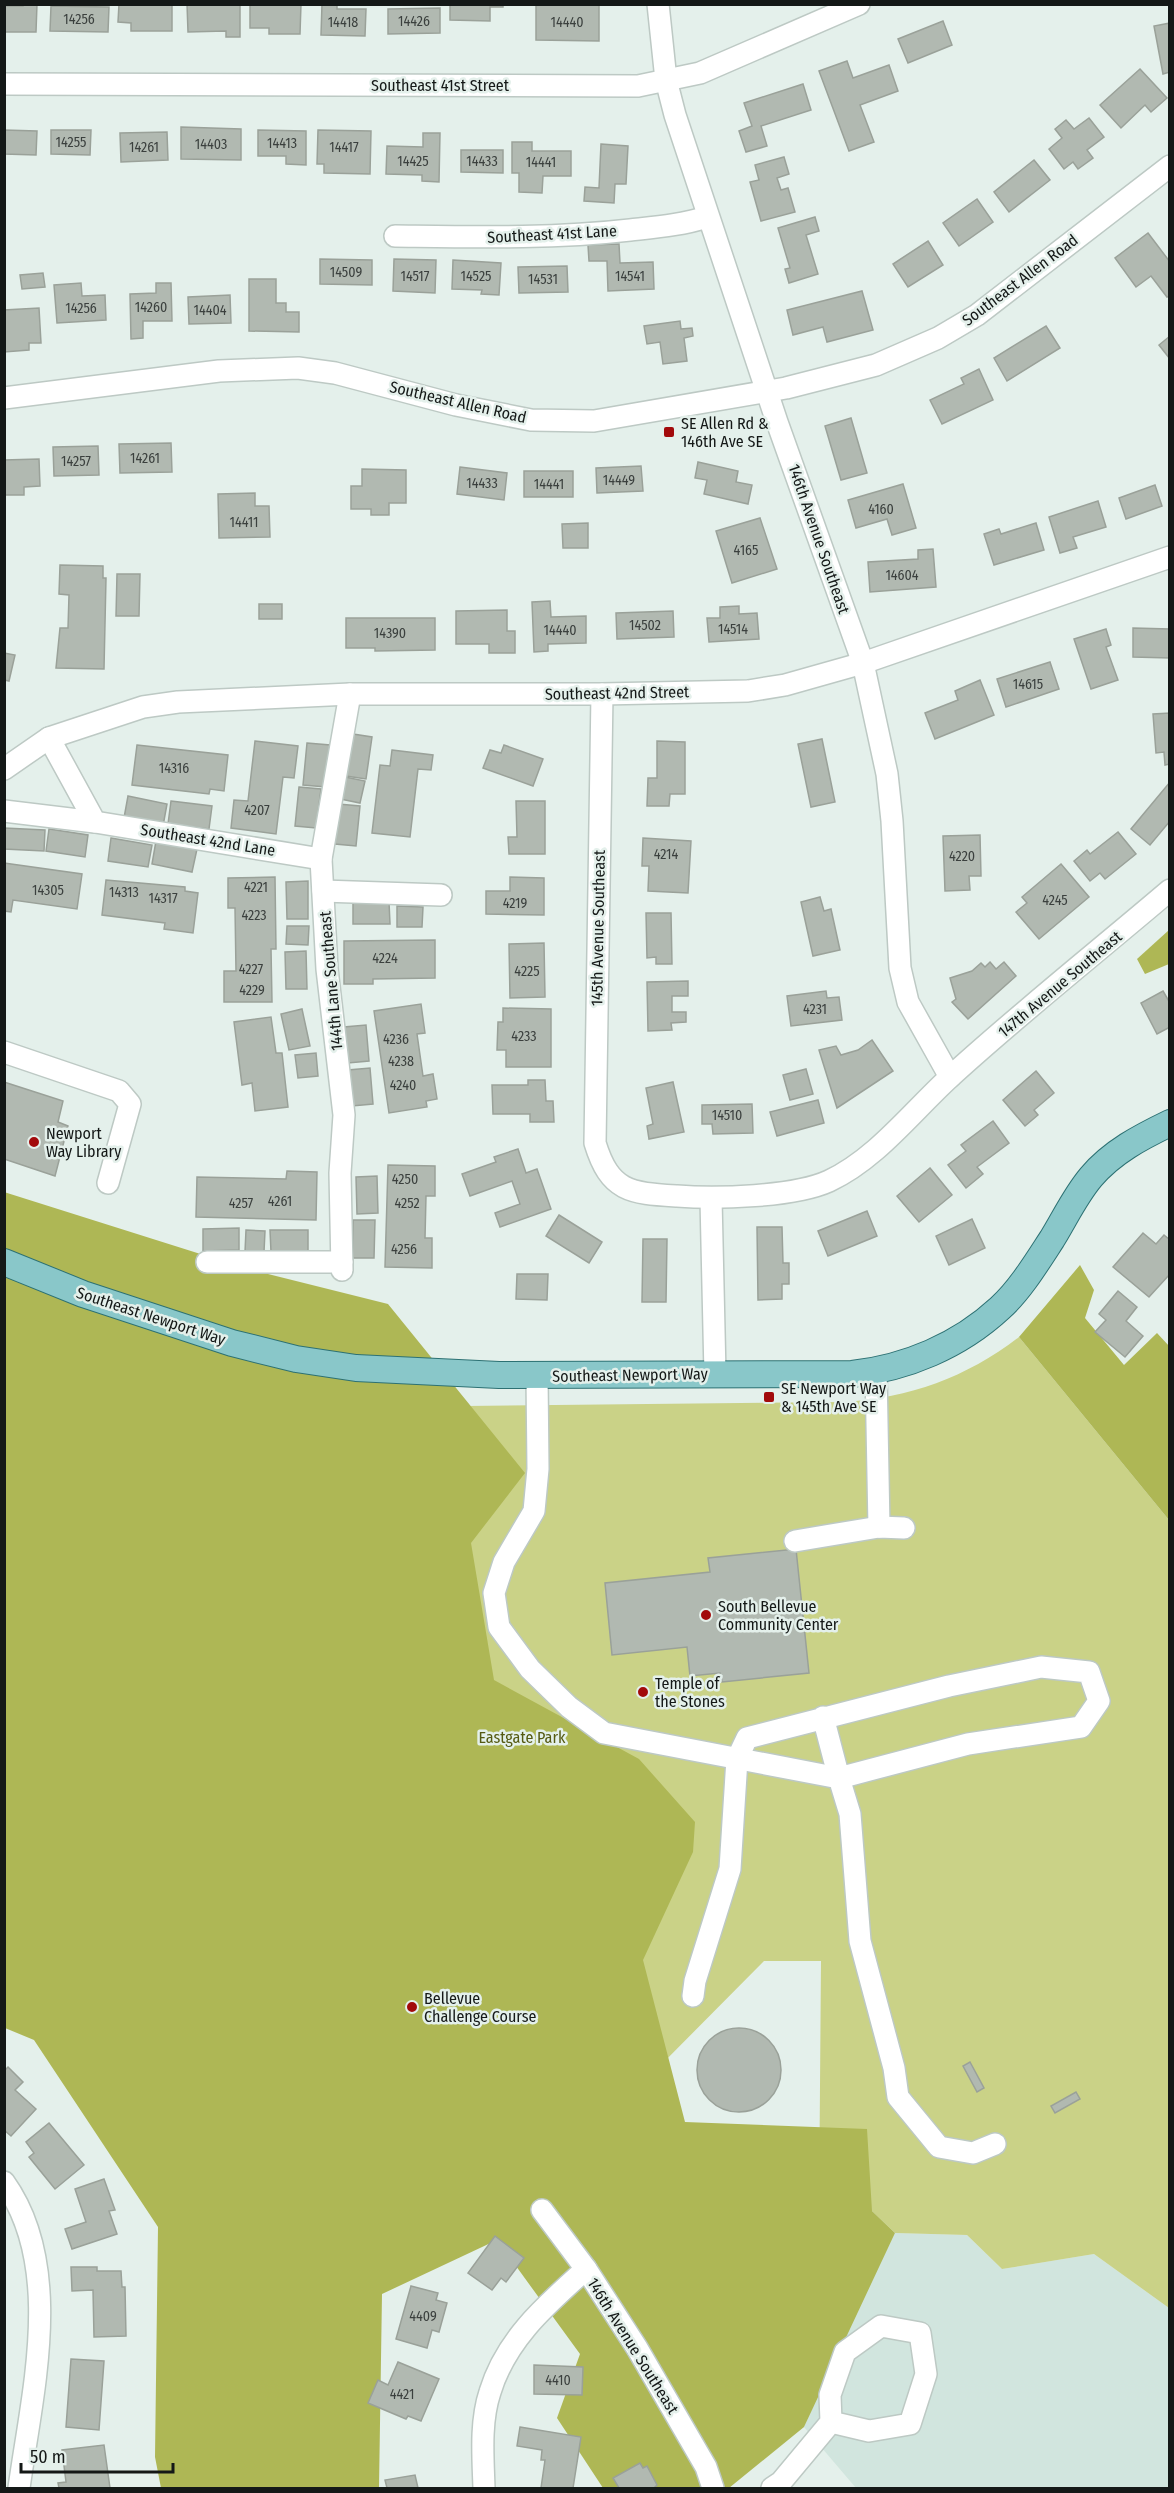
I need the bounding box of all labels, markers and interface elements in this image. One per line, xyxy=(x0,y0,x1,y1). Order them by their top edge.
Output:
house number: 14256 xyxy=(63,11,95,28)
house number: 14426 xyxy=(398,13,430,30)
house number: 14418 xyxy=(328,14,358,31)
house number: 14440 xyxy=(550,14,584,31)
street label: Southeast 41st Street xyxy=(371,76,510,95)
house number: 14255 xyxy=(55,134,87,151)
house number: 14413 xyxy=(267,135,297,152)
house number: 14403 xyxy=(195,136,227,153)
house number: 14261 xyxy=(129,139,159,156)
house number: 14417 xyxy=(329,139,359,156)
house number: 14425 xyxy=(397,153,429,170)
house number: 14433 xyxy=(466,153,498,170)
house number: 14441 xyxy=(526,154,556,171)
street label: Southeast 41st Lane xyxy=(487,221,617,247)
street label: Southeast Allen Road xyxy=(958,230,1082,330)
house number: 14509 xyxy=(330,264,362,281)
house number: 14517 xyxy=(401,268,430,285)
house number: 14525 xyxy=(461,268,491,285)
house number: 14541 xyxy=(615,268,645,285)
house number: 14531 xyxy=(528,271,558,288)
house number: 14260 xyxy=(135,299,167,316)
house number: 14256 xyxy=(65,300,97,317)
house number: 14404 xyxy=(193,302,227,319)
street label: Southeast Allen Road xyxy=(388,377,528,427)
place label: SE Allen Rd & 146th Ave SE xyxy=(681,414,769,451)
marker: SE Allen Rd & 146th Ave SE xyxy=(662,425,676,439)
house number: 14261 xyxy=(130,450,160,467)
house number: 14257 xyxy=(61,453,91,470)
street label: 146th Avenue Southeast xyxy=(784,462,854,617)
house number: 14449 xyxy=(603,472,635,489)
house number: 14433 xyxy=(466,475,498,492)
house number: 14441 xyxy=(534,476,564,493)
house number: 4160 xyxy=(868,501,894,518)
house number: 14411 xyxy=(230,514,258,531)
house number: 4165 xyxy=(734,542,758,559)
house number: 14604 xyxy=(885,567,919,584)
house number: 14502 xyxy=(629,617,661,634)
house number: 14514 xyxy=(718,621,748,638)
house number: 14440 xyxy=(543,622,577,639)
house number: 14390 xyxy=(374,625,406,642)
house number: 14615 xyxy=(1013,676,1043,693)
street label: Southeast 42nd Street xyxy=(545,682,690,704)
house number: 14316 xyxy=(159,760,189,777)
house number: 4207 xyxy=(244,802,270,819)
street label: Southeast 42nd Lane xyxy=(139,820,277,860)
house number: 4214 xyxy=(654,846,679,863)
house number: 4220 xyxy=(949,848,975,865)
street label: 145th Avenue Southeast xyxy=(587,849,609,1006)
house number: 4221 xyxy=(244,879,268,896)
house number: 14305 xyxy=(32,882,64,899)
house number: 14313 xyxy=(109,884,139,901)
house number: 14317 xyxy=(148,890,178,907)
house number: 4245 xyxy=(1042,892,1068,909)
house number: 4219 xyxy=(503,895,528,912)
house number: 4223 xyxy=(241,907,267,924)
street label: 144th Lane Southeast xyxy=(315,910,347,1052)
street label: 147th Avenue Southeast xyxy=(994,926,1126,1041)
house number: 4224 xyxy=(372,950,398,967)
house number: 4227 xyxy=(239,961,264,978)
house number: 4225 xyxy=(514,963,540,980)
house number: 4229 xyxy=(239,982,265,999)
house number: 4231 xyxy=(803,1001,827,1018)
house number: 4233 xyxy=(511,1028,537,1045)
house number: 4236 xyxy=(383,1031,409,1048)
house number: 4238 xyxy=(388,1053,414,1070)
house number: 4240 xyxy=(390,1077,416,1094)
house number: 14510 xyxy=(712,1107,742,1124)
place label: Newport Way Library xyxy=(46,1124,122,1161)
marker: Newport Way Library xyxy=(27,1135,41,1149)
house number: 4250 xyxy=(392,1171,418,1188)
house number: 4261 xyxy=(268,1193,292,1210)
house number: 4257 xyxy=(229,1195,254,1212)
house number: 4252 xyxy=(394,1195,420,1212)
house number: 4256 xyxy=(391,1241,417,1258)
street label: Southeast Newport Way xyxy=(74,1283,229,1349)
street label: Southeast Newport Way xyxy=(552,1364,709,1386)
place label: SE Newport Way & 145th Ave SE xyxy=(781,1379,887,1416)
marker: SE Newport Way & 145th Ave SE xyxy=(762,1390,776,1404)
place label: South Bellevue Community Center xyxy=(718,1597,839,1634)
marker: South Bellevue Community Center xyxy=(699,1608,713,1622)
place label: Temple of the Stones xyxy=(655,1674,725,1711)
marker: Temple of the Stones xyxy=(636,1685,650,1699)
park label: Eastgate Park xyxy=(479,1728,566,1747)
place label: Bellevue Challenge Course xyxy=(424,1989,536,2026)
marker: Bellevue Challenge Course xyxy=(405,2000,419,2014)
street label: 146th Avenue Southeast xyxy=(583,2274,683,2418)
house number: 4409 xyxy=(409,2308,437,2325)
house number: 4410 xyxy=(545,2372,571,2389)
house number: 4421 xyxy=(390,2386,414,2403)
scale bar xyxy=(21,2436,172,2474)
text: 50 m xyxy=(30,2446,66,2468)

